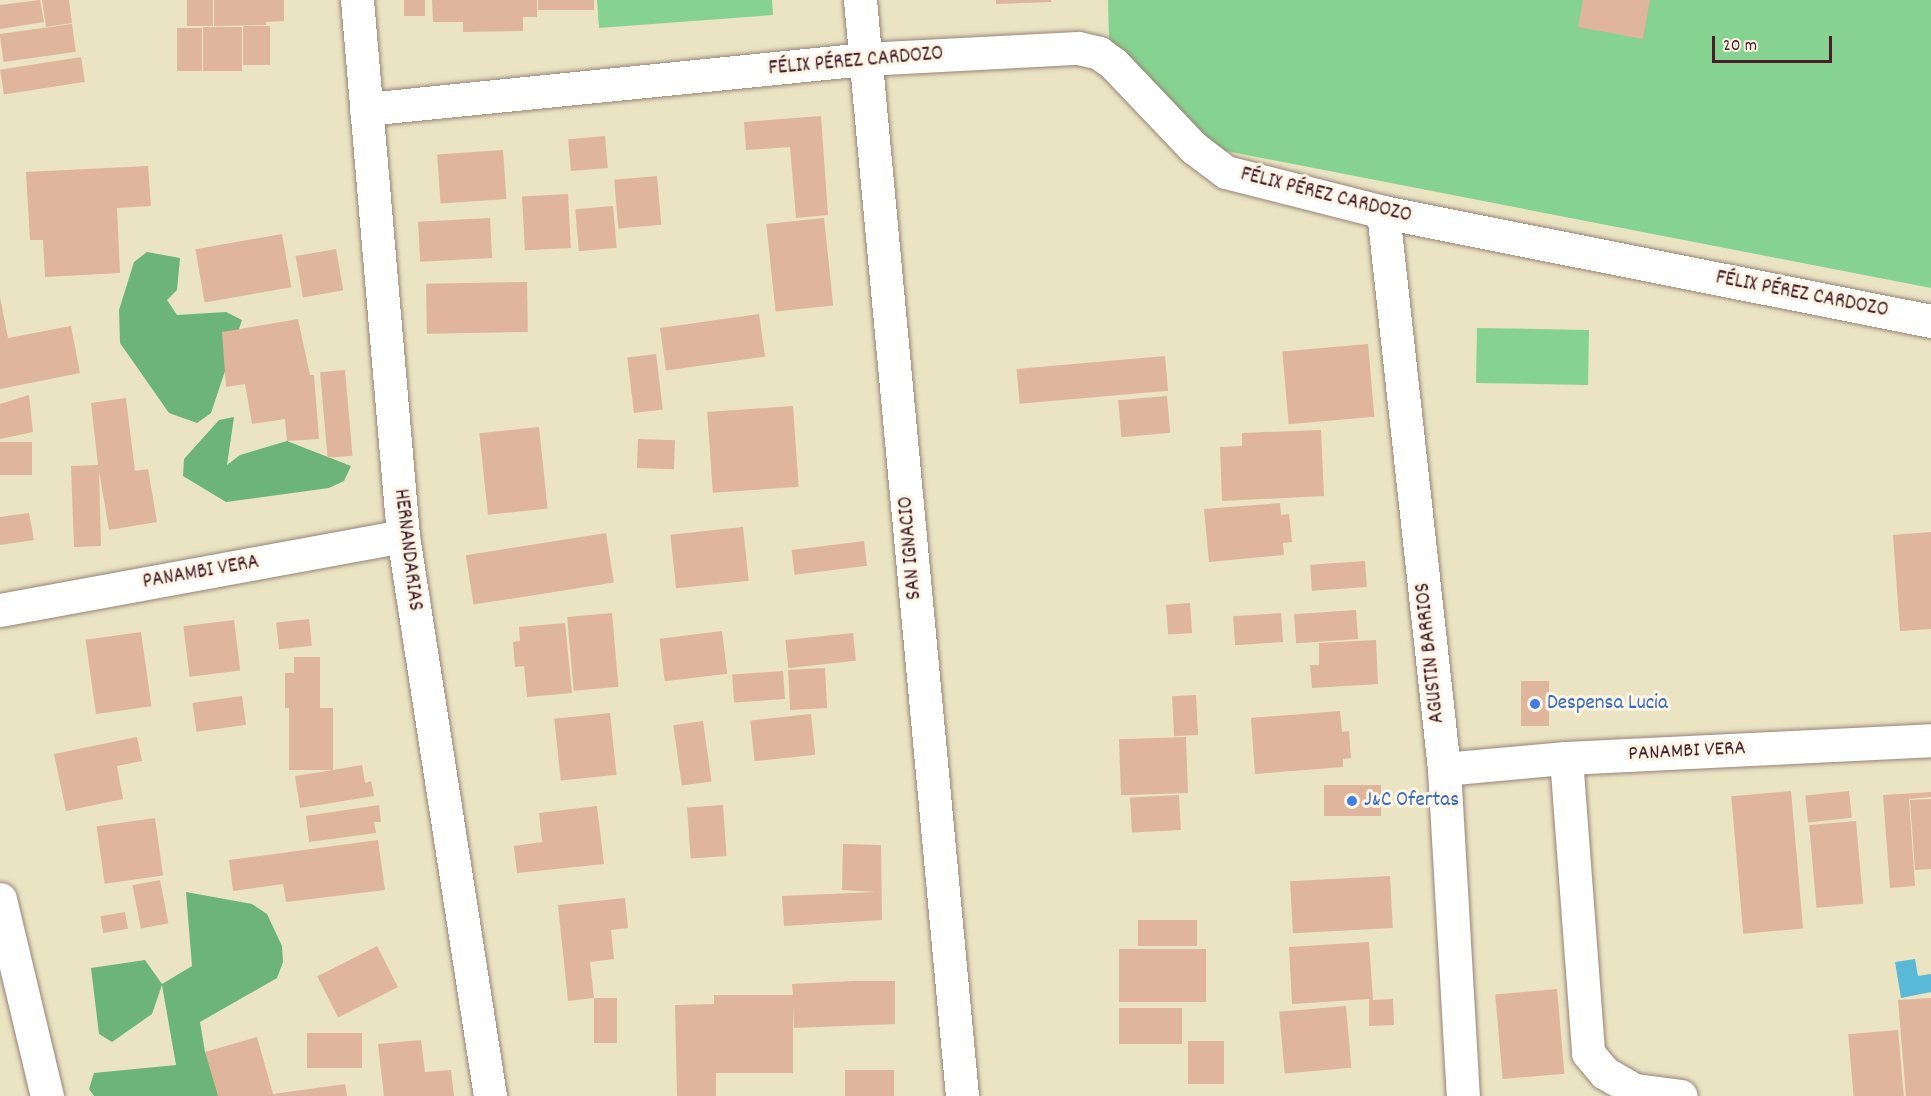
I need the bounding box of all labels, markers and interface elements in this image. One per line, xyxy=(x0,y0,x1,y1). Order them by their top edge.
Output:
scale bar xyxy=(1715,24,1835,62)
text: 20 m xyxy=(1723,34,1757,59)
street label: FÉLIX PÉREZ CARDOZO xyxy=(768,42,944,82)
street label: FÉLIX PÉREZ CARDOZO xyxy=(1238,163,1414,229)
street label: FÉLIX PÉREZ CARDOZO xyxy=(1714,266,1890,324)
street label: HERNANDARIAS xyxy=(387,488,427,612)
street label: SAN IGNACIO xyxy=(894,495,928,601)
street label: PANAMBI VERA xyxy=(141,550,261,596)
street label: AGUSTIN BARRIOS xyxy=(1411,581,1451,725)
place label: Despensa Lucia xyxy=(1547,691,1668,717)
marker: Despensa Lucia xyxy=(1528,697,1542,711)
street label: PANAMBI VERA xyxy=(1628,736,1746,768)
place label: J&C Ofertas xyxy=(1364,788,1459,814)
marker: J&C Ofertas xyxy=(1345,794,1359,808)

